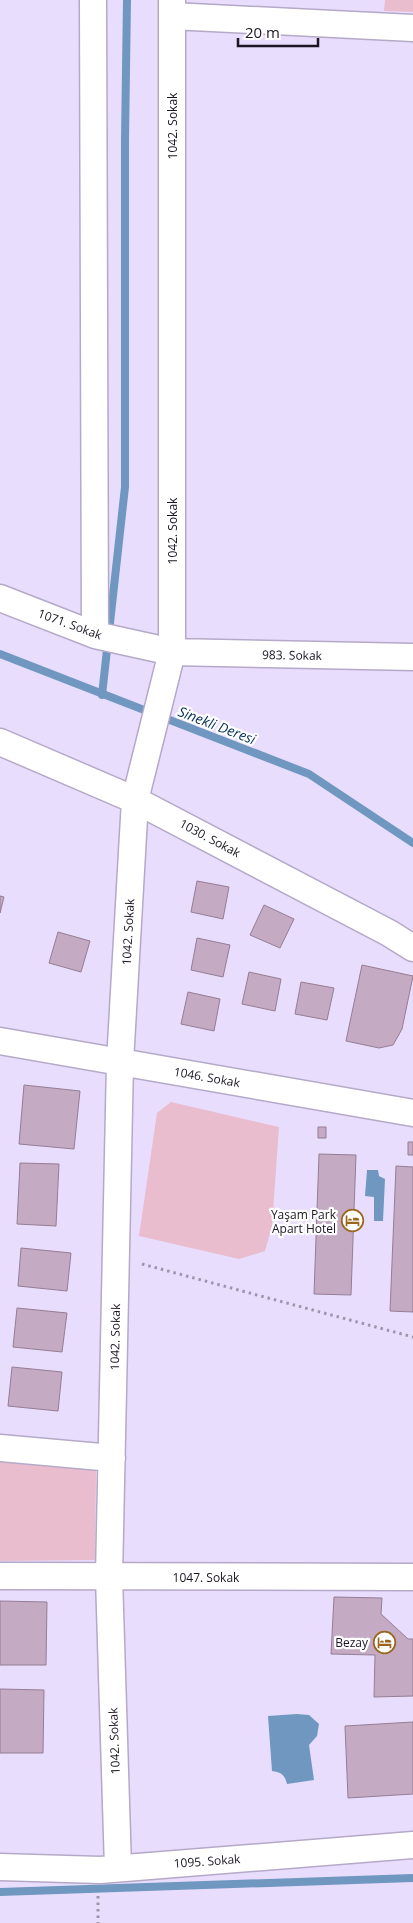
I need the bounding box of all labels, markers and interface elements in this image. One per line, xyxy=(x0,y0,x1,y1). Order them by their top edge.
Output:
scale bar xyxy=(238,15,318,47)
text: 20 m xyxy=(245,22,280,42)
street label: 1042. Sokak xyxy=(164,92,181,159)
street label: 1042. Sokak xyxy=(164,497,181,564)
street label: 1071. Sokak xyxy=(36,605,105,644)
street label: 983. Sokak xyxy=(262,646,323,664)
water label: Sinekli Deresi xyxy=(176,702,259,749)
street label: 1030. Sokak xyxy=(177,815,244,862)
street label: 1042. Sokak xyxy=(118,898,138,966)
street label: 1046. Sokak xyxy=(173,1063,242,1091)
place label: Yaşam Park Apart Hotel xyxy=(271,1206,337,1237)
hotel icon: Yaşam Park Apart Hotel xyxy=(340,1209,364,1233)
street label: 1042. Sokak xyxy=(106,1303,124,1371)
street label: 1047. Sokak xyxy=(173,1569,240,1586)
hotel icon: Bezay xyxy=(372,1630,396,1654)
place label: Bezay xyxy=(335,1634,369,1651)
street label: 1042. Sokak xyxy=(104,1707,124,1775)
street label: 1095. Sokak xyxy=(173,1850,242,1872)

